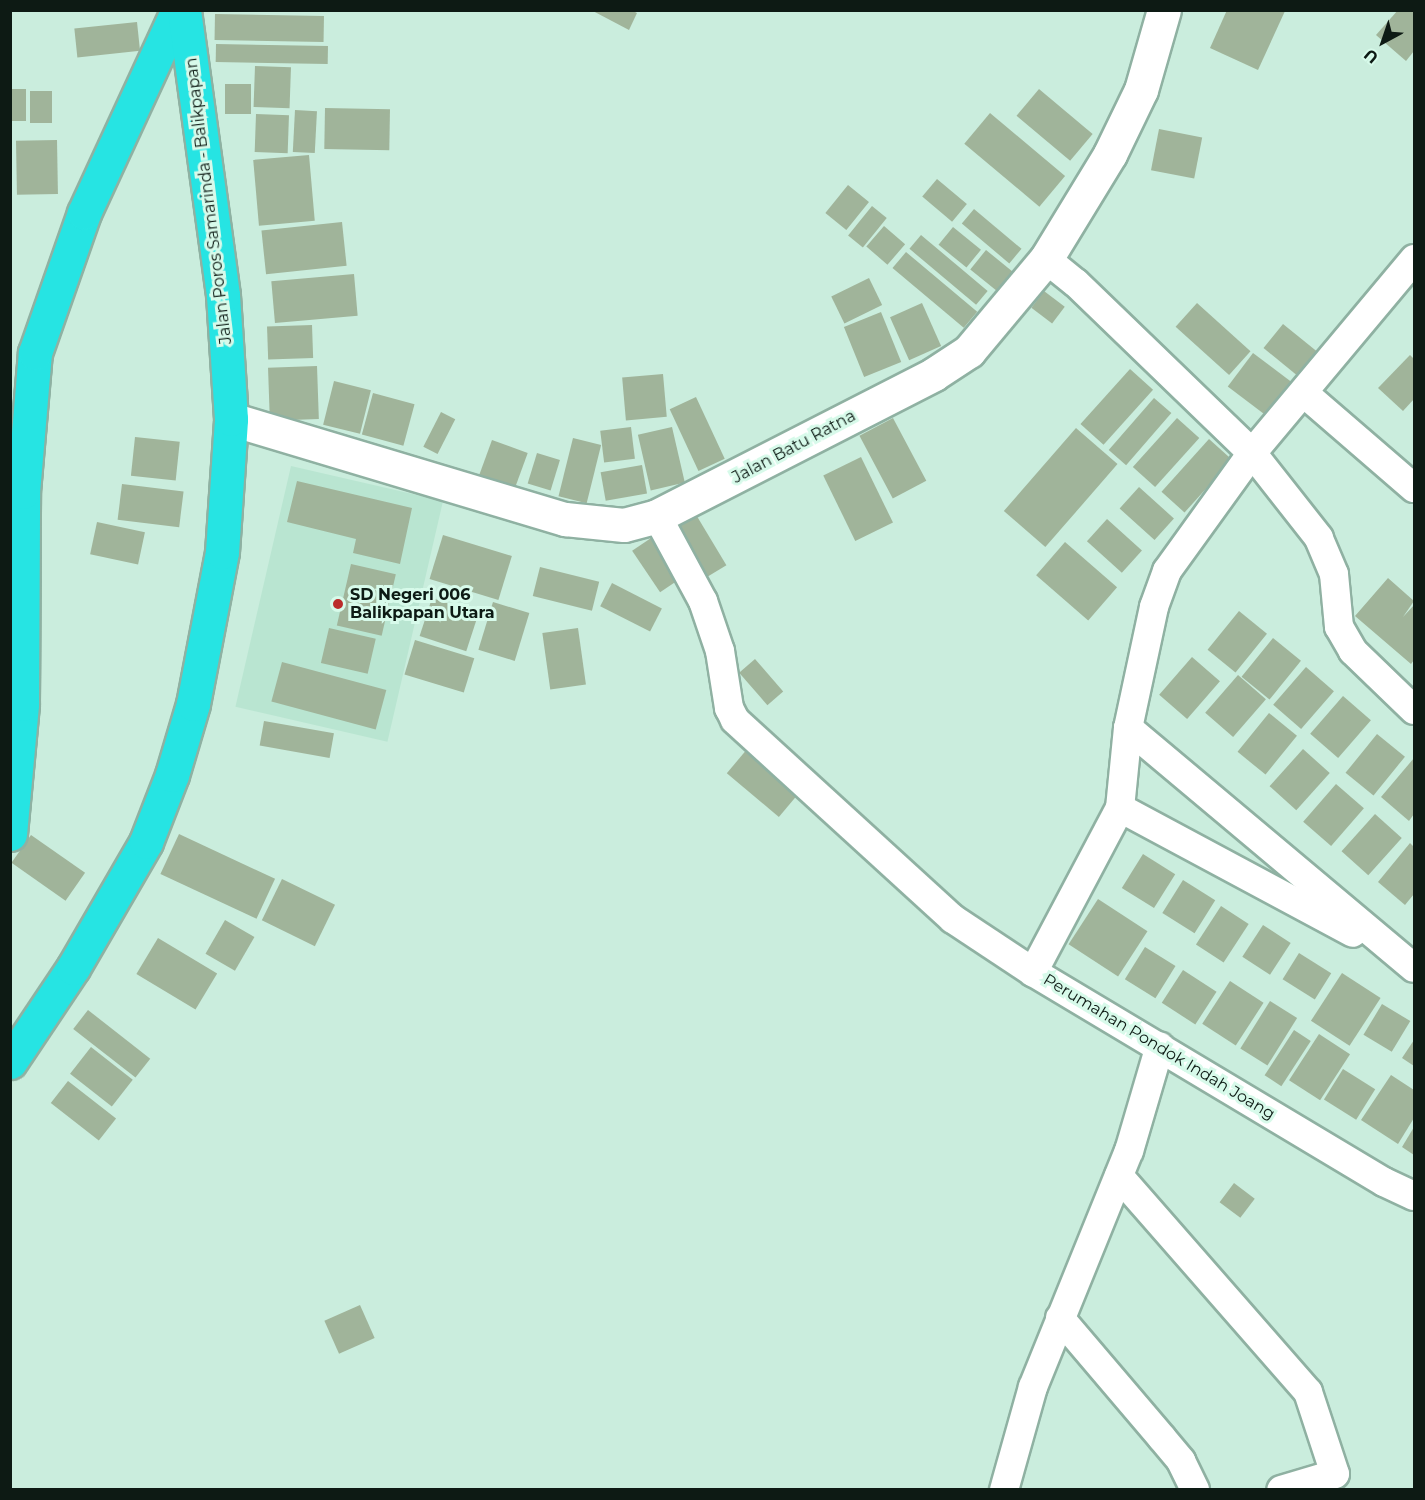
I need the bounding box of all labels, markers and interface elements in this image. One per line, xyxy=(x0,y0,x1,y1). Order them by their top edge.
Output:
north arrow xyxy=(1353,12,1413,72)
text: U xyxy=(1360,45,1382,68)
street label: Jalan Poros Samarinda - Balikpapan xyxy=(182,57,236,345)
street label: Jalan Batu Ratna xyxy=(729,406,859,488)
place label: SD Negeri 006 Balikpapan Utara xyxy=(350,585,495,623)
marker: SD Negeri 006 Balikpapan Utara xyxy=(331,597,345,611)
street label: Perumahan Pondok Indah Joang xyxy=(1040,970,1278,1124)

